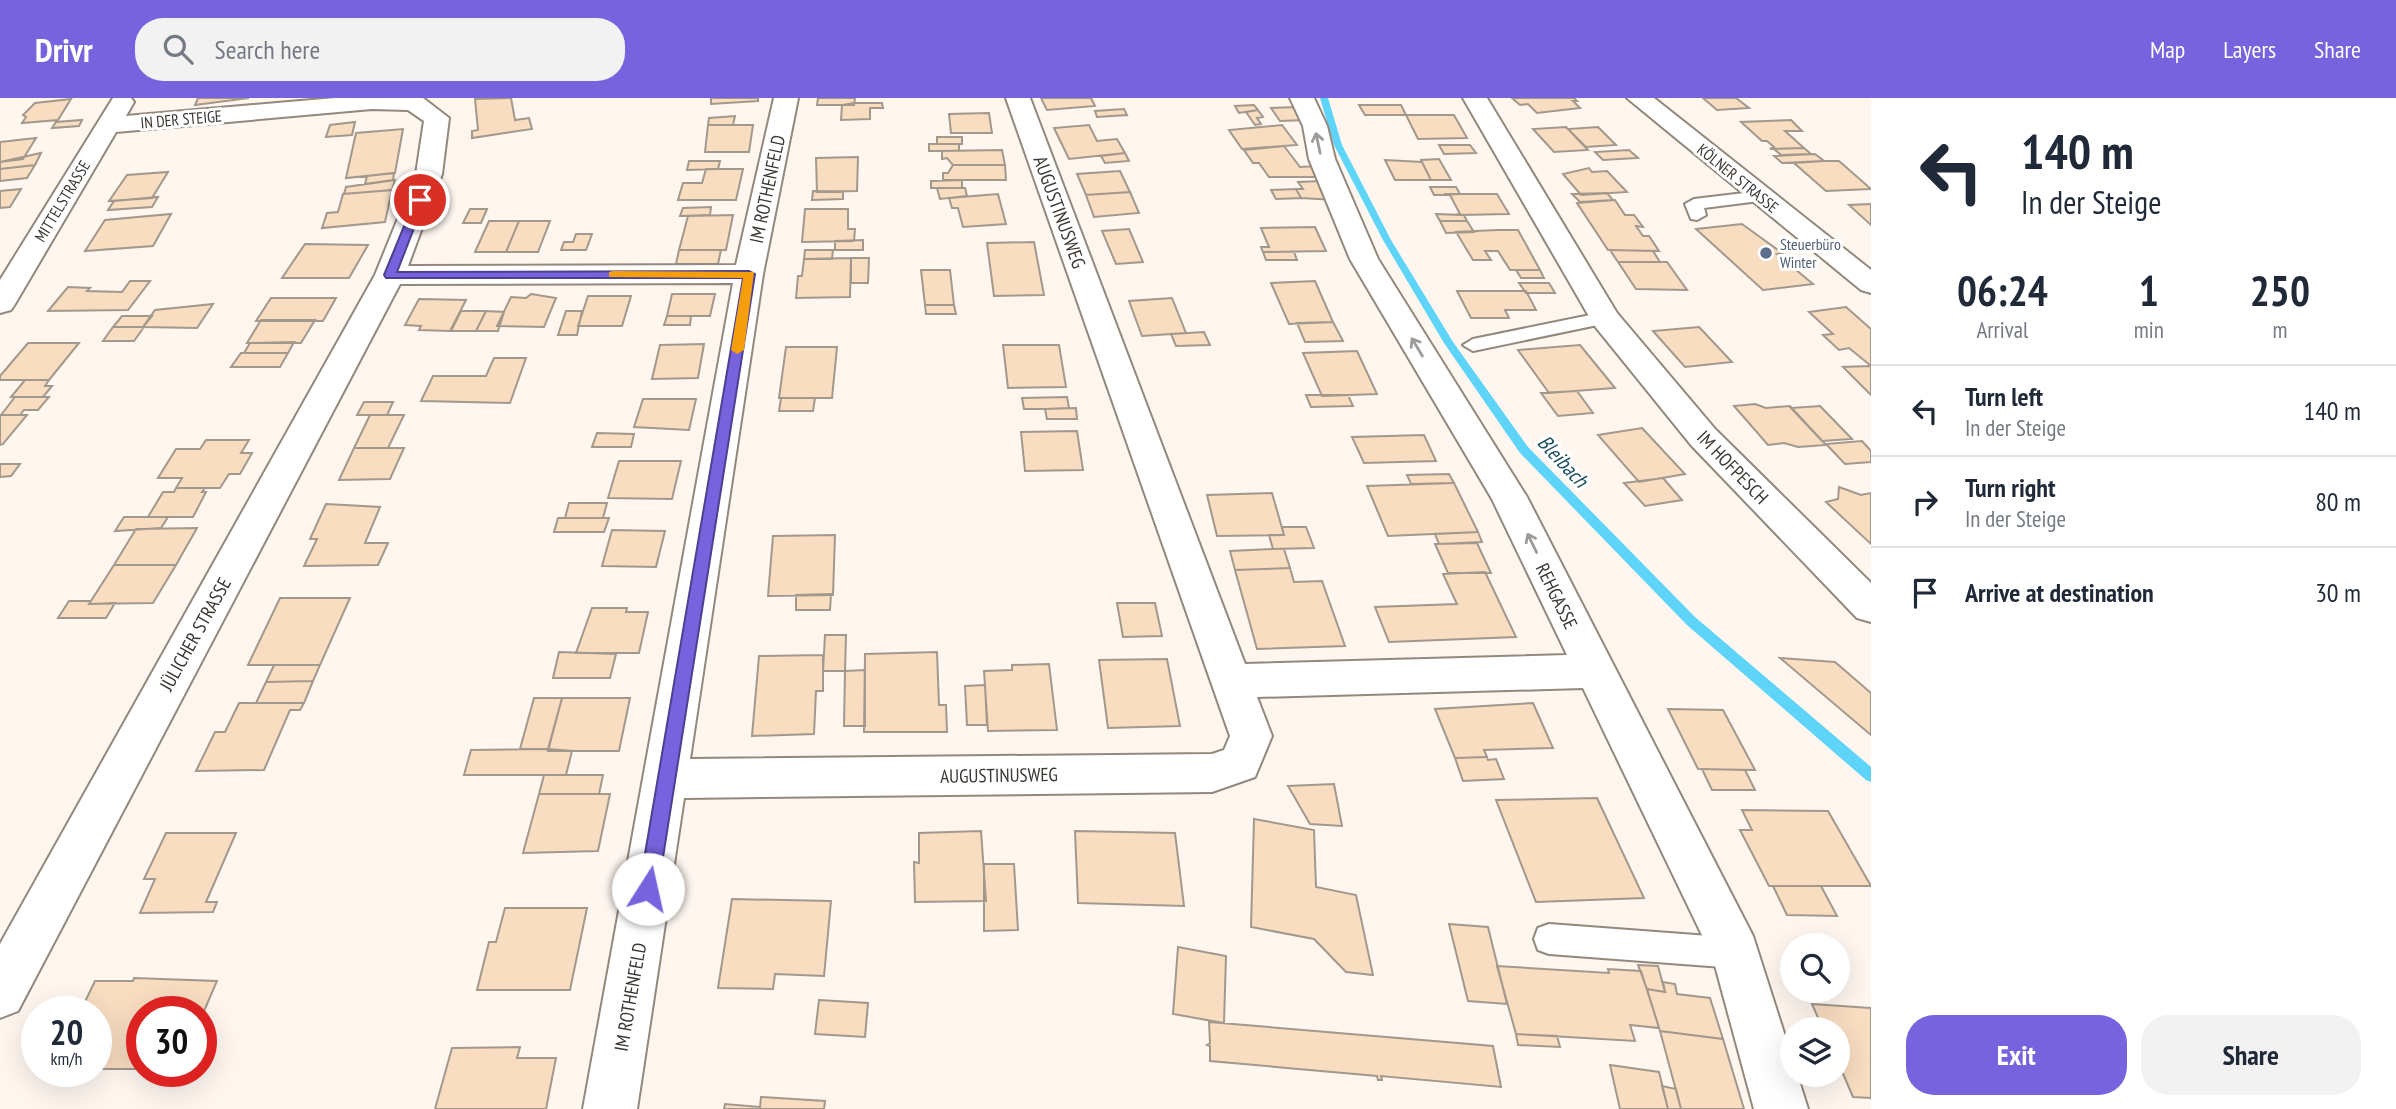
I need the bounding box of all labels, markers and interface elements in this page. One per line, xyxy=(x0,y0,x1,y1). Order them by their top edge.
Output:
search box xyxy=(135,18,625,81)
text: Drivr xyxy=(35,28,93,71)
icon: search xyxy=(159,30,197,68)
text: Search here xyxy=(215,33,320,66)
text: Map xyxy=(2150,34,2185,65)
text: Layers xyxy=(2223,34,2276,65)
text: Share xyxy=(2314,34,2361,65)
street label: IN DER STEIGE xyxy=(140,105,223,133)
text: 140 m xyxy=(2021,119,2134,183)
icon: left xyxy=(1906,126,1997,217)
one-way arrow xyxy=(1311,132,1325,155)
street label: IM ROTHENFELD xyxy=(744,133,790,245)
street label: KÖLNER STRASSE xyxy=(1693,139,1783,217)
street label: AUGUSTINUSWEG xyxy=(1029,153,1091,271)
street label: MITTELSTRASSE xyxy=(30,157,94,245)
pin xyxy=(390,170,450,230)
icon: arrive xyxy=(401,181,439,219)
text: In der Steige xyxy=(2021,181,2161,223)
place label: Steuerbüro Winter xyxy=(1780,234,1841,272)
marker: Steuerbüro Winter xyxy=(1758,245,1774,261)
text: 06:24 xyxy=(1957,263,2048,318)
text: 1 xyxy=(2139,263,2159,318)
text: 250 xyxy=(2250,263,2310,318)
text: Arrival xyxy=(1976,315,2028,344)
text: min xyxy=(2134,315,2164,344)
text: m xyxy=(2272,315,2287,344)
one-way arrow xyxy=(1409,337,1423,357)
text: Turn left xyxy=(1965,380,2043,413)
icon: left xyxy=(1906,392,1944,430)
text: 140 m xyxy=(2303,394,2361,427)
text: In der Steige xyxy=(1965,413,2066,442)
street label: IM HOFPESCH xyxy=(1692,425,1774,509)
water label: Bleibach xyxy=(1532,429,1595,494)
text: Turn right xyxy=(1965,471,2056,504)
icon: right xyxy=(1906,483,1944,521)
text: 80 m xyxy=(2315,485,2361,518)
text: In der Steige xyxy=(1965,504,2066,533)
one-way arrow xyxy=(1524,533,1538,554)
street label: REHGASSE xyxy=(1531,559,1583,633)
street label: JÜLICHER STRASSE xyxy=(154,573,236,696)
icon: arrive xyxy=(1906,574,1944,612)
text: Arrive at destination xyxy=(1965,576,2154,609)
text: 30 m xyxy=(2315,576,2361,609)
street label: AUGUSTINUSWEG xyxy=(940,762,1058,788)
position arrow xyxy=(611,852,685,926)
map controls xyxy=(1780,933,1850,1087)
button: search xyxy=(1780,933,1850,1003)
street label: IM ROTHENFELD xyxy=(609,941,651,1053)
speed limit sign: 30 xyxy=(126,996,217,1087)
text: 20 xyxy=(50,1009,83,1055)
button: Exit xyxy=(1906,1015,2127,1095)
button: Share xyxy=(2141,1015,2361,1095)
button: layers xyxy=(1780,1017,1850,1087)
text: km/h xyxy=(51,1047,82,1070)

